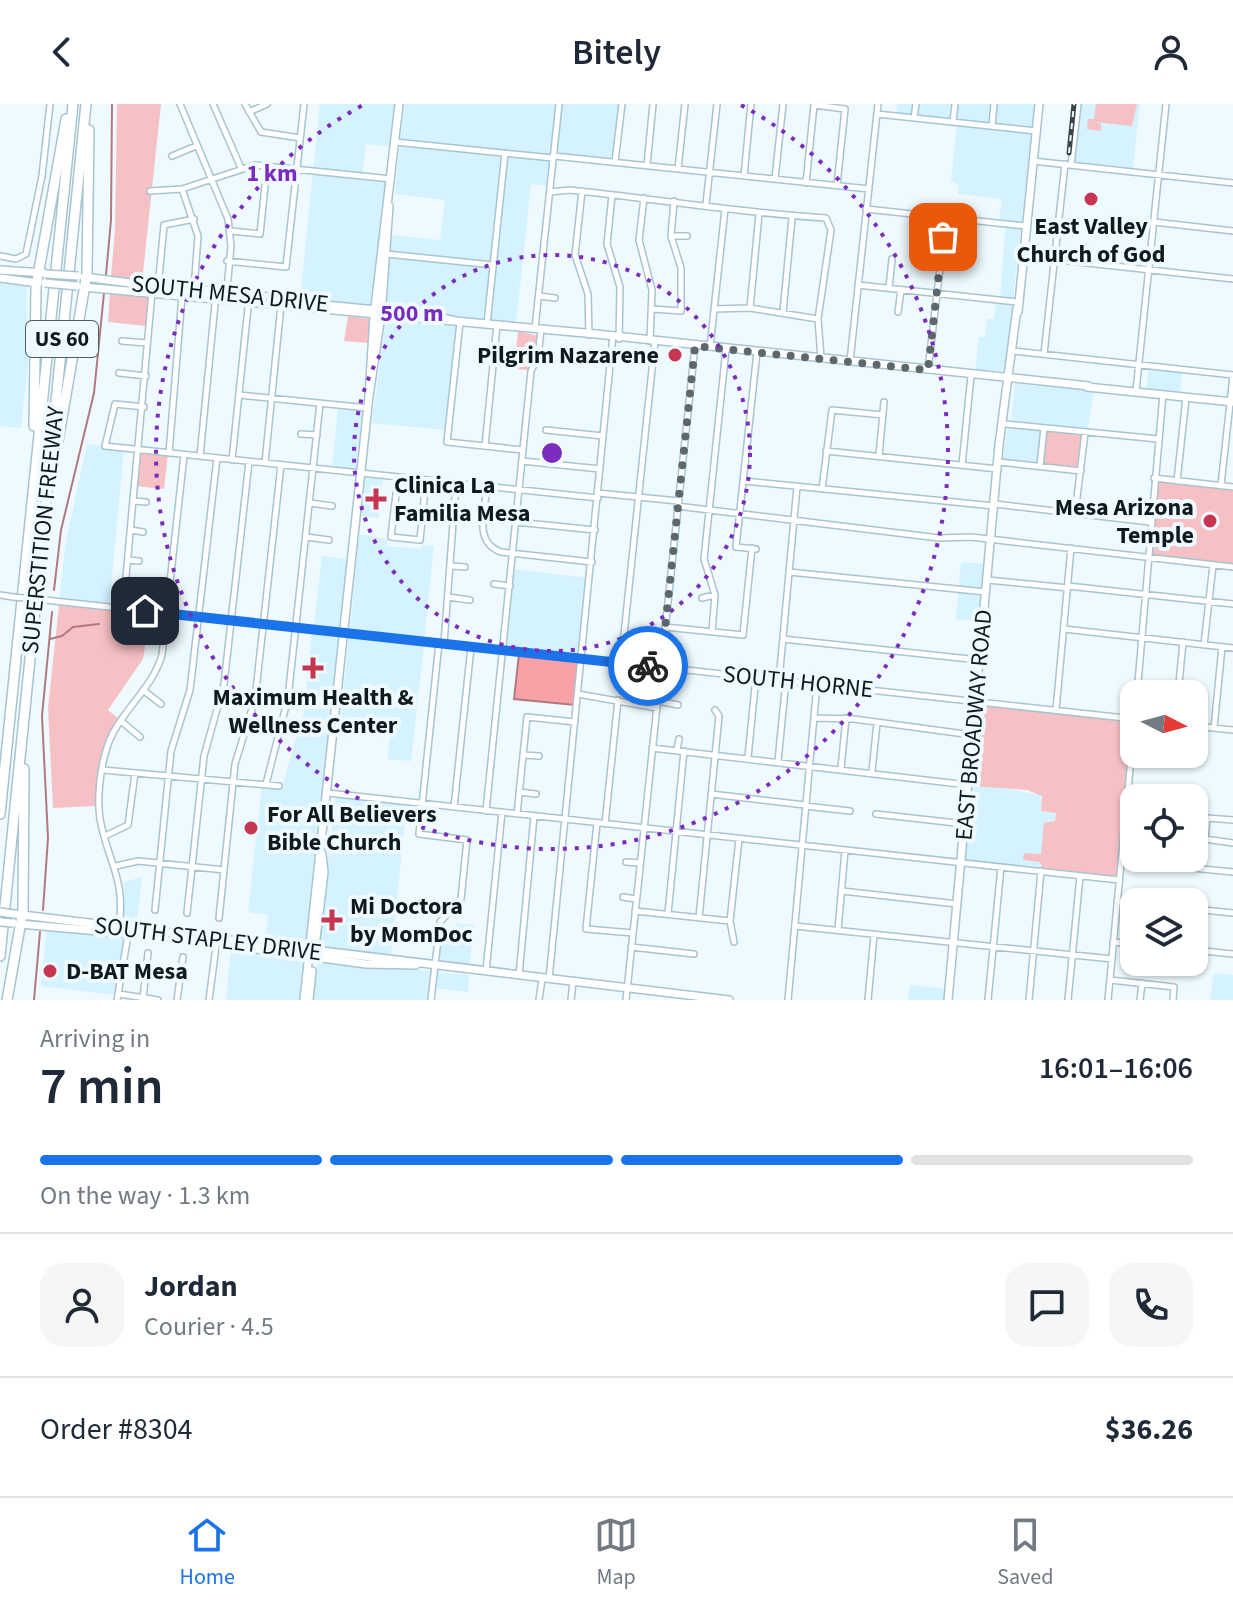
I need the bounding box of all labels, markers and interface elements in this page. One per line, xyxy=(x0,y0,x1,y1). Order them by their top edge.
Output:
text: Bitely xyxy=(572,27,661,78)
icon: back xyxy=(40,30,84,74)
icon: person xyxy=(1149,30,1193,74)
text: 1 km xyxy=(246,156,298,191)
marker: East Valley Church of God xyxy=(1082,190,1100,208)
pin xyxy=(909,203,977,271)
place label: East Valley Church of God xyxy=(1017,209,1165,272)
icon: bag xyxy=(921,215,965,259)
street label: SOUTH MESA DRIVE xyxy=(130,266,330,322)
text: 500 m xyxy=(380,296,444,331)
road number: US 60 xyxy=(26,321,98,357)
place label: Pilgrim Nazarene xyxy=(477,338,659,373)
marker: Pilgrim Nazarene xyxy=(666,346,684,364)
street label: SUPERSTITION FREEWAY xyxy=(13,404,73,655)
centre of rings xyxy=(538,439,566,467)
place label: Clinica La Familia Mesa xyxy=(394,468,530,531)
marker: Clinica La Familia Mesa xyxy=(365,488,387,510)
place label: Mesa Arizona Temple xyxy=(1055,490,1194,553)
marker: Mesa Arizona Temple xyxy=(1201,512,1219,530)
pin xyxy=(111,577,179,645)
icon: home xyxy=(123,589,167,633)
street label: EAST BROADWAY ROAD xyxy=(946,608,1002,842)
courier xyxy=(608,626,688,706)
icon: bike xyxy=(626,644,670,688)
marker: Maximum Health & Wellness Center xyxy=(302,657,324,679)
street label: SOUTH HORNE xyxy=(721,657,875,707)
place label: Maximum Health & Wellness Center xyxy=(212,680,414,743)
north arrow xyxy=(1120,680,1208,768)
map controls xyxy=(1120,680,1208,976)
button: locate xyxy=(1120,784,1208,872)
place label: For All Believers Bible Church xyxy=(267,797,437,860)
marker: For All Believers Bible Church xyxy=(242,819,260,837)
button: layers xyxy=(1120,888,1208,976)
place label: Mi Doctora by MomDoc xyxy=(350,889,473,952)
street label: SOUTH STAPLEY DRIVE xyxy=(92,908,324,970)
marker: Mi Doctora by MomDoc xyxy=(321,909,343,931)
place label: D-BAT Mesa xyxy=(66,954,188,989)
marker: D-BAT Mesa xyxy=(41,962,59,980)
text: Arriving in xyxy=(40,1020,150,1057)
text: 16:01–16:06 xyxy=(1039,1047,1193,1090)
text: 7 min xyxy=(40,1050,164,1124)
text: On the way · 1.3 km xyxy=(40,1177,250,1214)
button: person xyxy=(40,1263,124,1347)
button: chat xyxy=(1005,1263,1089,1347)
button: phone xyxy=(1109,1263,1193,1347)
text: Jordan xyxy=(144,1265,238,1308)
text: Courier · 4.5 xyxy=(144,1308,274,1345)
text: Order #8304 xyxy=(40,1408,193,1451)
text: $36.26 xyxy=(1105,1408,1193,1451)
tab: Home xyxy=(180,1513,235,1593)
tab: Map xyxy=(594,1513,638,1593)
tab: Saved xyxy=(997,1513,1053,1593)

